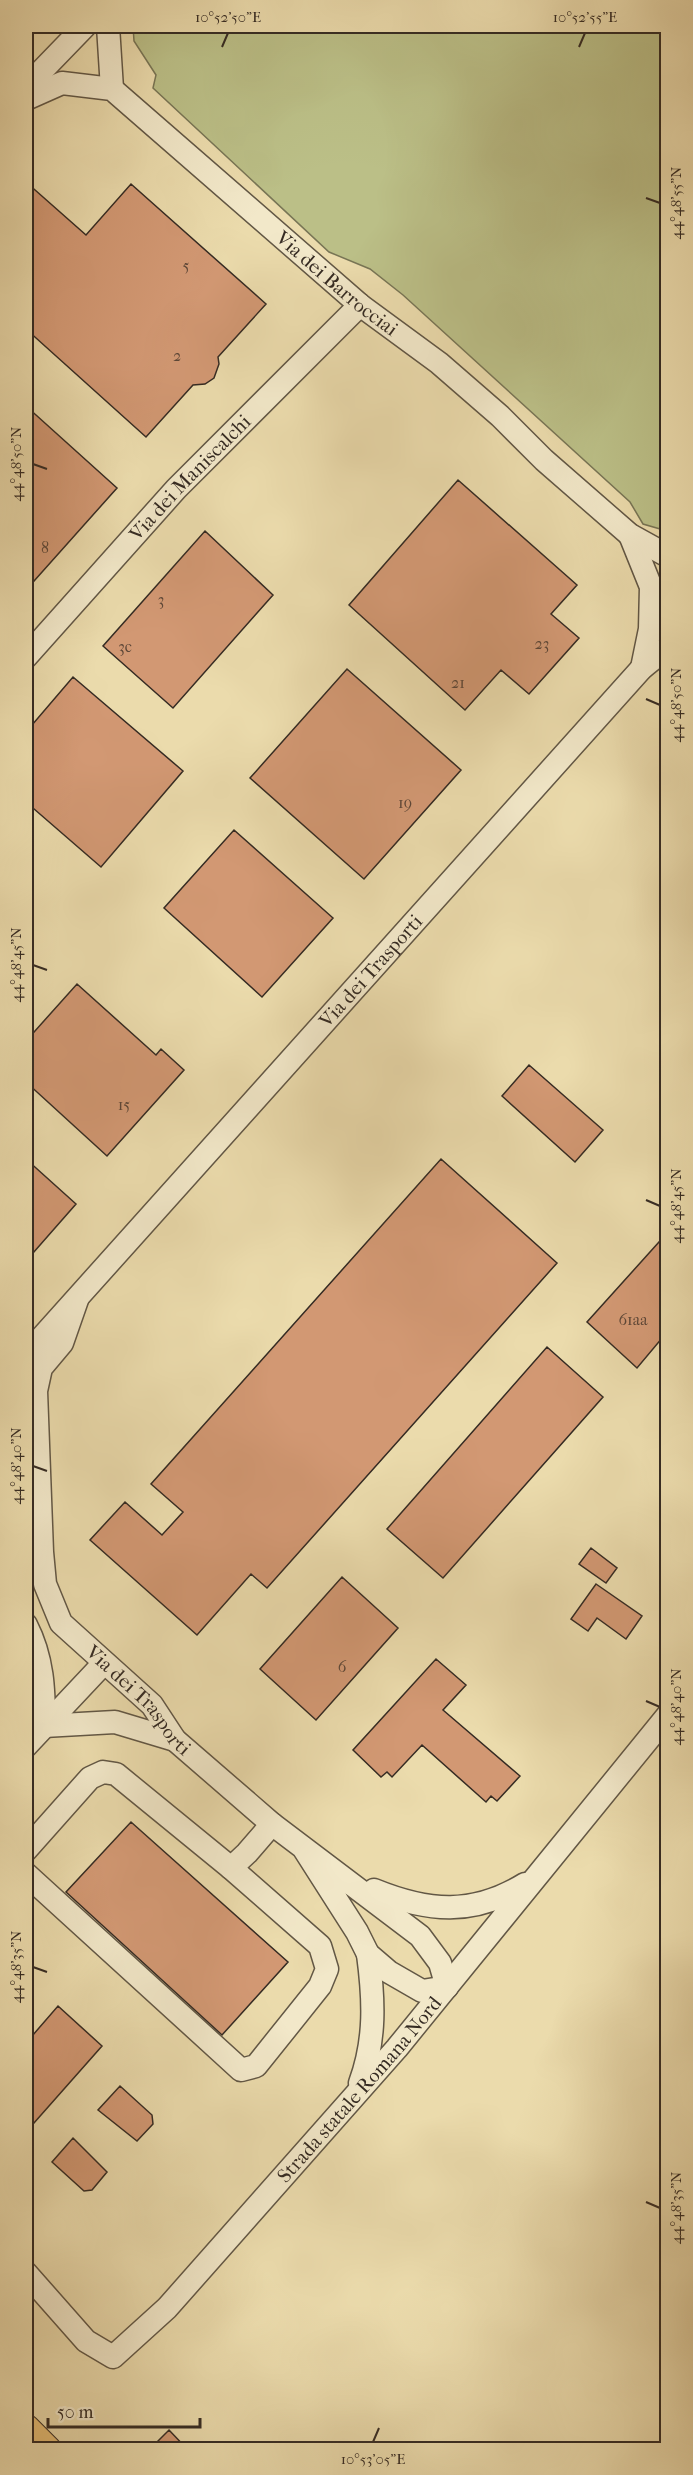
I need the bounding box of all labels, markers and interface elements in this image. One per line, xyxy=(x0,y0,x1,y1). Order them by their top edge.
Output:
text: 10°52'50"E xyxy=(195,8,261,26)
text: 10°52'55"E xyxy=(553,8,617,26)
text: 44°48'55"N xyxy=(667,166,685,239)
street label: Via dei Barrocciai xyxy=(270,226,402,341)
house number: 5 xyxy=(183,256,190,275)
house number: 2 xyxy=(173,346,181,365)
street label: Via dei Maniscalchi xyxy=(124,410,256,546)
text: 44°48'50"N xyxy=(7,426,25,501)
house number: 8 xyxy=(41,538,49,557)
house number: 3 xyxy=(158,590,164,609)
house number: 23 xyxy=(535,634,549,653)
house number: 3c xyxy=(118,637,132,656)
text: 44°48'50"N xyxy=(667,667,685,742)
house number: 21 xyxy=(451,673,465,692)
house number: 19 xyxy=(398,793,412,812)
street label: Via dei Trasporti xyxy=(314,910,427,1033)
text: 44°48'45"N xyxy=(7,927,25,1003)
house number: 15 xyxy=(118,1095,130,1114)
text: 44°48'45"N xyxy=(667,1168,685,1244)
house number: 61aa xyxy=(618,1310,648,1329)
text: 44°48'40"N xyxy=(7,1427,25,1505)
street label: Via dei Trasporti xyxy=(81,1640,195,1760)
house number: 6 xyxy=(338,1657,347,1676)
text: 44°48'40"N xyxy=(667,1668,685,1746)
text: 44°48'35"N xyxy=(7,1930,25,2003)
street label: Strada statale Romana Nord xyxy=(272,1991,447,2187)
text: 44°48'35"N xyxy=(667,2171,685,2244)
scale bar xyxy=(48,2391,200,2429)
text: 50 m xyxy=(57,2402,94,2423)
text: 10°53'05"E xyxy=(341,2450,405,2468)

